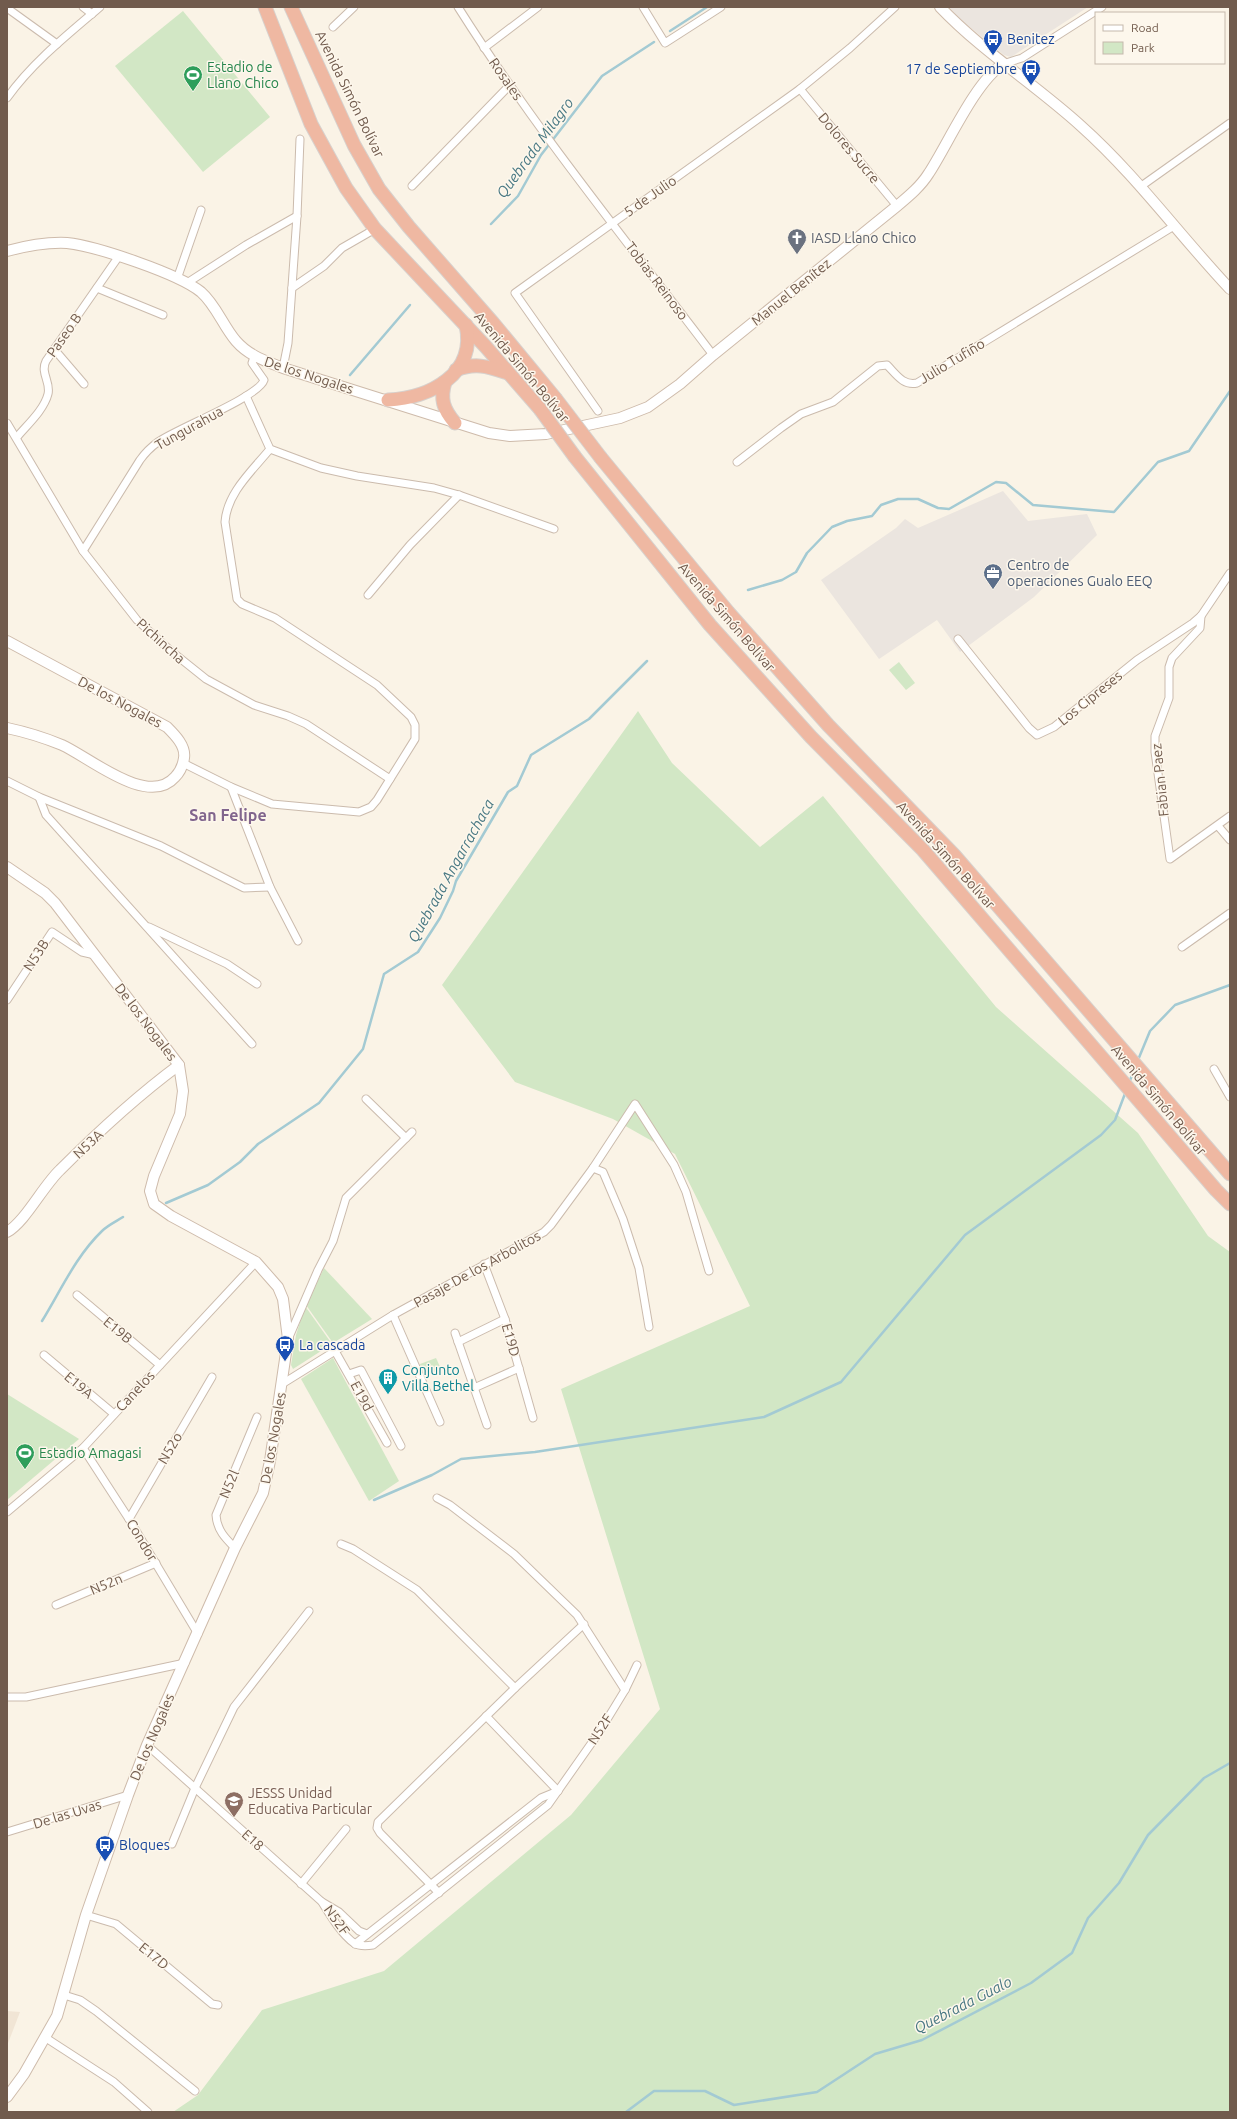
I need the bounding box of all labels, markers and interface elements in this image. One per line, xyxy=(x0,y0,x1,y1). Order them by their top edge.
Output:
legend xyxy=(1095,12,1225,64)
text: Road xyxy=(1131,21,1159,34)
street label: Avenida Simón Bolívar xyxy=(312,28,388,161)
bus stop icon: Benitez xyxy=(982,28,1004,56)
place label: Benitez xyxy=(1007,31,1055,47)
text: Park xyxy=(1131,41,1155,54)
street label: Rosales xyxy=(486,55,526,103)
bus stop icon: 17 de Septiembre xyxy=(1020,58,1042,86)
place label: Estadio de Llano Chico xyxy=(207,59,279,91)
place label: 17 de Septiembre xyxy=(906,61,1017,77)
sports icon: Estadio de Llano Chico xyxy=(182,64,204,92)
water label: Quebrada Milagro xyxy=(493,94,577,202)
street label: Dolores Sucre xyxy=(815,109,883,187)
street label: 5 de Julio xyxy=(621,172,679,220)
church icon: IASD Llano Chico xyxy=(786,227,808,255)
place label: IASD Llano Chico xyxy=(811,230,916,246)
street label: Tobias Reinoso xyxy=(622,239,692,323)
street label: Manuel Benítez xyxy=(748,255,834,329)
street label: Avenida Simón Bolívar xyxy=(471,309,573,426)
street label: Paseo B xyxy=(43,310,85,360)
street label: Julio Tufiño xyxy=(916,335,988,387)
street label: De los Nogales xyxy=(262,353,356,397)
street label: Tungurahua xyxy=(152,403,226,453)
place label: Centro de operaciones Gualo EEQ xyxy=(1007,557,1153,589)
street label: Avenida Simón Bolívar xyxy=(675,559,779,675)
office icon: Centro de operaciones Gualo EEQ xyxy=(982,562,1004,590)
street label: Pichincha xyxy=(134,615,188,667)
street label: Los Cipreses xyxy=(1055,667,1125,729)
street label: De los Nogales xyxy=(75,673,165,731)
street label: Fabian Paez xyxy=(1148,743,1172,817)
water label: Quebrada Angarrachaca xyxy=(404,796,498,946)
street label: Avenida Simón Bolívar xyxy=(894,798,999,913)
district label: San Felipe xyxy=(189,806,267,824)
street label: N53B xyxy=(20,936,52,974)
street label: De los Nogales xyxy=(112,980,180,1064)
street label: Avenida Simón Bolívar xyxy=(1108,1042,1210,1159)
street label: N53A xyxy=(70,1126,106,1162)
street label: Pasaje De los Arbolitos xyxy=(411,1227,543,1311)
street label: E19B xyxy=(100,1313,136,1347)
street label: E19D xyxy=(499,1322,523,1358)
bus stop icon: La cascada xyxy=(274,1334,296,1362)
place label: La cascada xyxy=(299,1337,365,1353)
place label: Conjunto Villa Bethel xyxy=(402,1362,474,1394)
street label: Canelos xyxy=(112,1367,158,1415)
building icon: Conjunto Villa Bethel xyxy=(377,1367,399,1395)
street label: E19A xyxy=(61,1368,97,1402)
street label: E19d xyxy=(347,1378,377,1414)
street label: De los Nogales xyxy=(257,1391,289,1485)
street label: N52o xyxy=(155,1429,185,1467)
sports icon: Estadio Amagasi xyxy=(14,1442,36,1470)
place label: Estadio Amagasi xyxy=(39,1445,142,1461)
street label: N52l xyxy=(216,1467,242,1501)
street label: Condor xyxy=(123,1516,161,1565)
street label: N52n xyxy=(87,1570,125,1598)
street label: De los Nogales xyxy=(126,1691,178,1783)
street label: N52F xyxy=(584,1711,616,1747)
place label: JESSS Unidad Educativa Particular xyxy=(248,1785,373,1817)
school or university icon: JESSS Unidad Educativa Particular xyxy=(223,1790,245,1818)
street label: De las Uvas xyxy=(31,1796,103,1832)
street label: E18 xyxy=(239,1826,267,1854)
bus stop icon: Bloques xyxy=(94,1834,116,1862)
place label: Bloques xyxy=(119,1837,170,1853)
street label: N52F xyxy=(321,1902,353,1938)
street label: E17D xyxy=(136,1939,172,1973)
water label: Quebrada Gualo xyxy=(911,1973,1015,2037)

